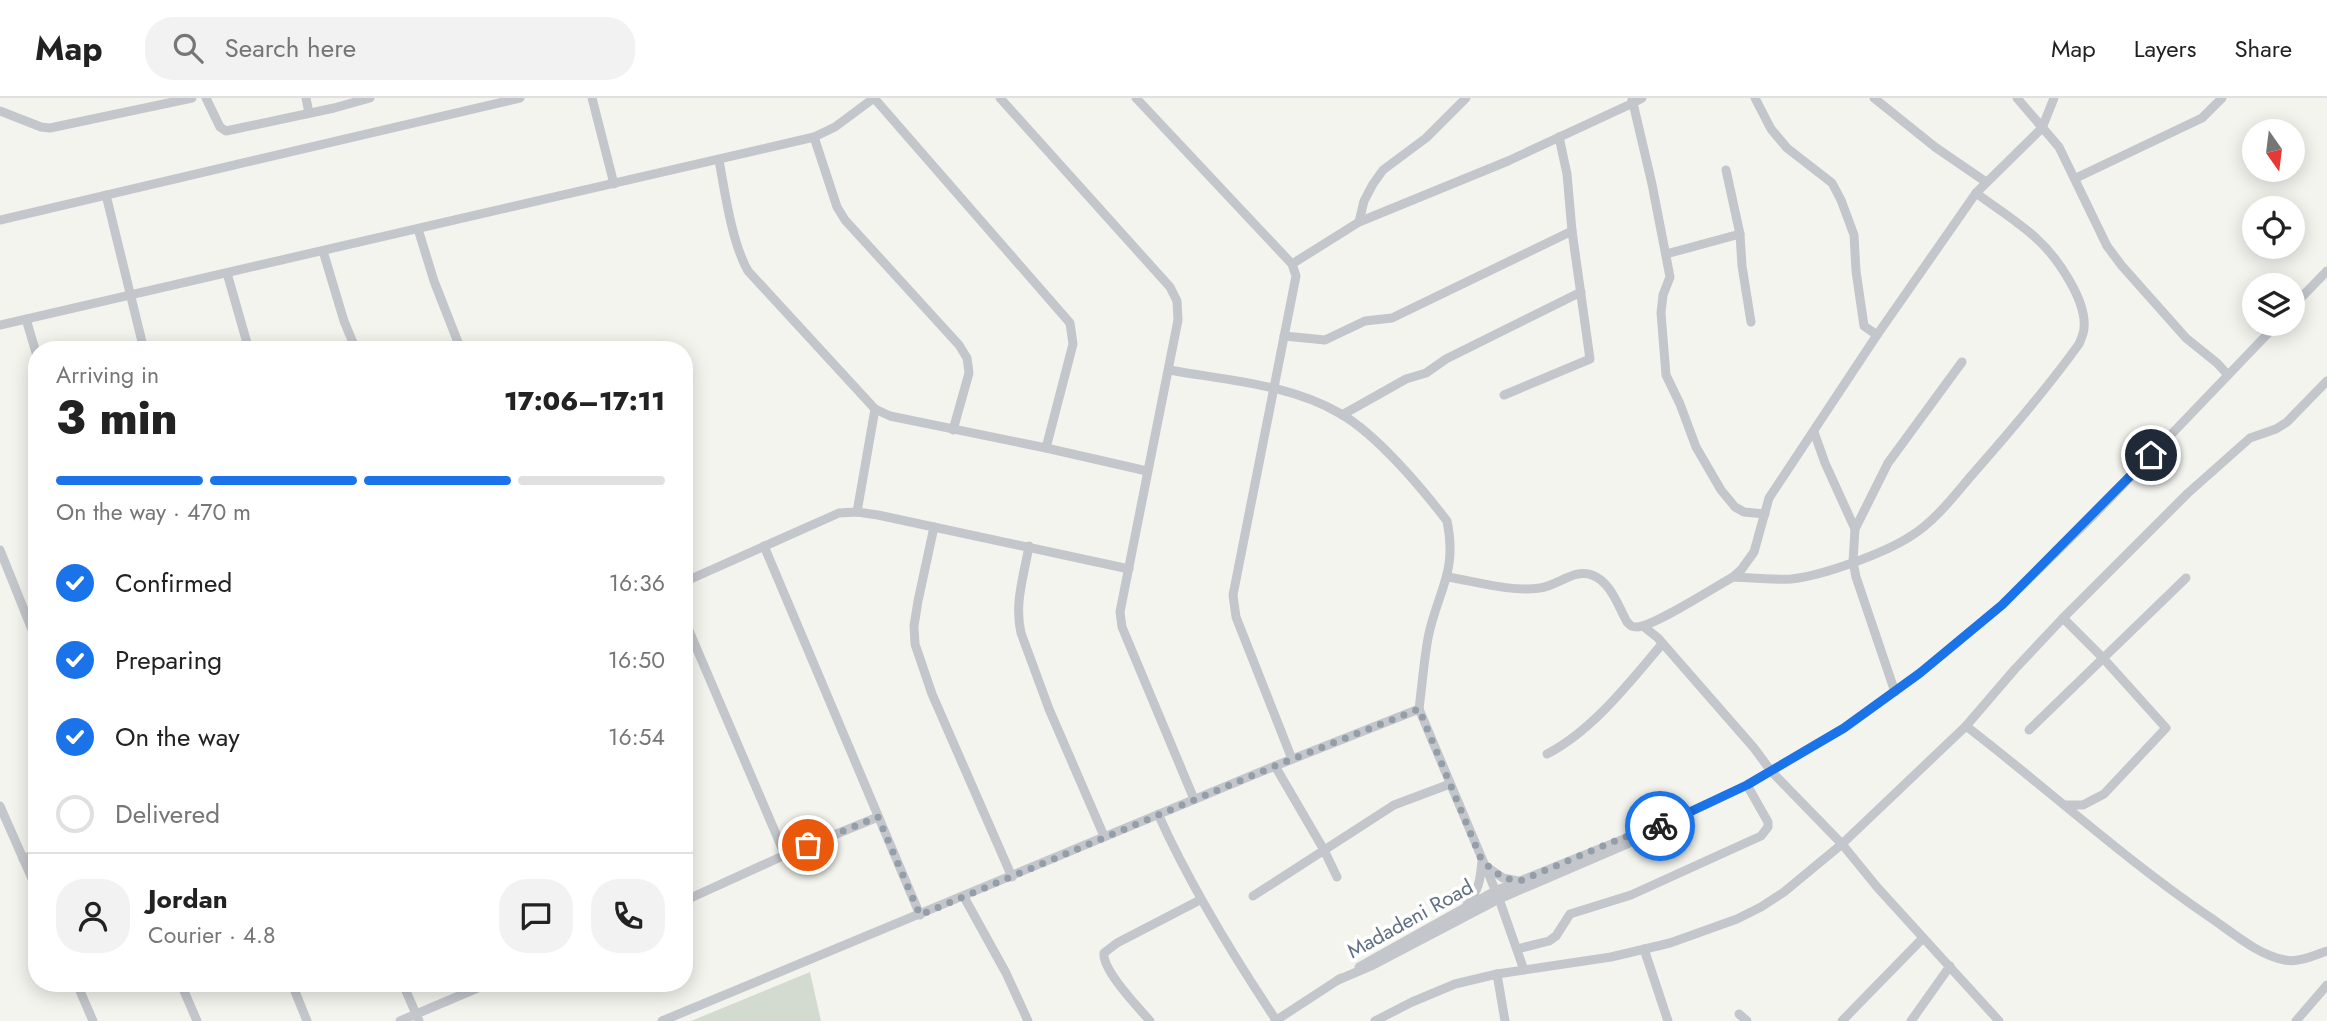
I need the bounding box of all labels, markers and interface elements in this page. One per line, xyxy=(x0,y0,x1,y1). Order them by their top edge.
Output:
search box xyxy=(145,17,635,80)
text: Map xyxy=(35,25,103,72)
icon: search xyxy=(169,29,207,67)
text: Search here xyxy=(225,29,356,67)
text: Map xyxy=(2051,31,2096,66)
text: Layers xyxy=(2134,31,2196,66)
text: Share xyxy=(2234,31,2292,66)
north arrow xyxy=(2242,119,2305,182)
map controls xyxy=(2242,119,2305,336)
button: locate xyxy=(2242,196,2305,259)
button: layers xyxy=(2242,273,2305,336)
text: Arriving in xyxy=(56,358,159,392)
text: 17:06–17:11 xyxy=(504,382,665,420)
text: 3 min xyxy=(56,385,178,451)
pin xyxy=(2121,425,2181,485)
icon: home xyxy=(2132,436,2170,474)
text: On the way · 470 m xyxy=(56,495,251,529)
icon: check xyxy=(56,564,94,602)
text: Confirmed xyxy=(115,564,232,602)
text: 16:36 xyxy=(609,566,665,600)
icon: check xyxy=(56,641,94,679)
text: Preparing xyxy=(115,641,222,679)
text: 16:50 xyxy=(608,643,665,677)
icon: check xyxy=(56,718,94,756)
text: On the way xyxy=(115,718,240,756)
text: 16:54 xyxy=(608,720,665,754)
courier xyxy=(1625,791,1695,861)
text: Delivered xyxy=(115,795,220,833)
icon: bike xyxy=(1641,807,1679,845)
pin xyxy=(778,815,838,875)
icon: bag xyxy=(789,826,827,864)
street label: Madadeni Road xyxy=(1341,872,1479,966)
button: person xyxy=(56,879,130,953)
button: chat xyxy=(499,879,573,953)
button: phone xyxy=(591,879,665,953)
text: Jordan xyxy=(148,880,228,918)
text: Courier · 4.8 xyxy=(148,918,276,952)

